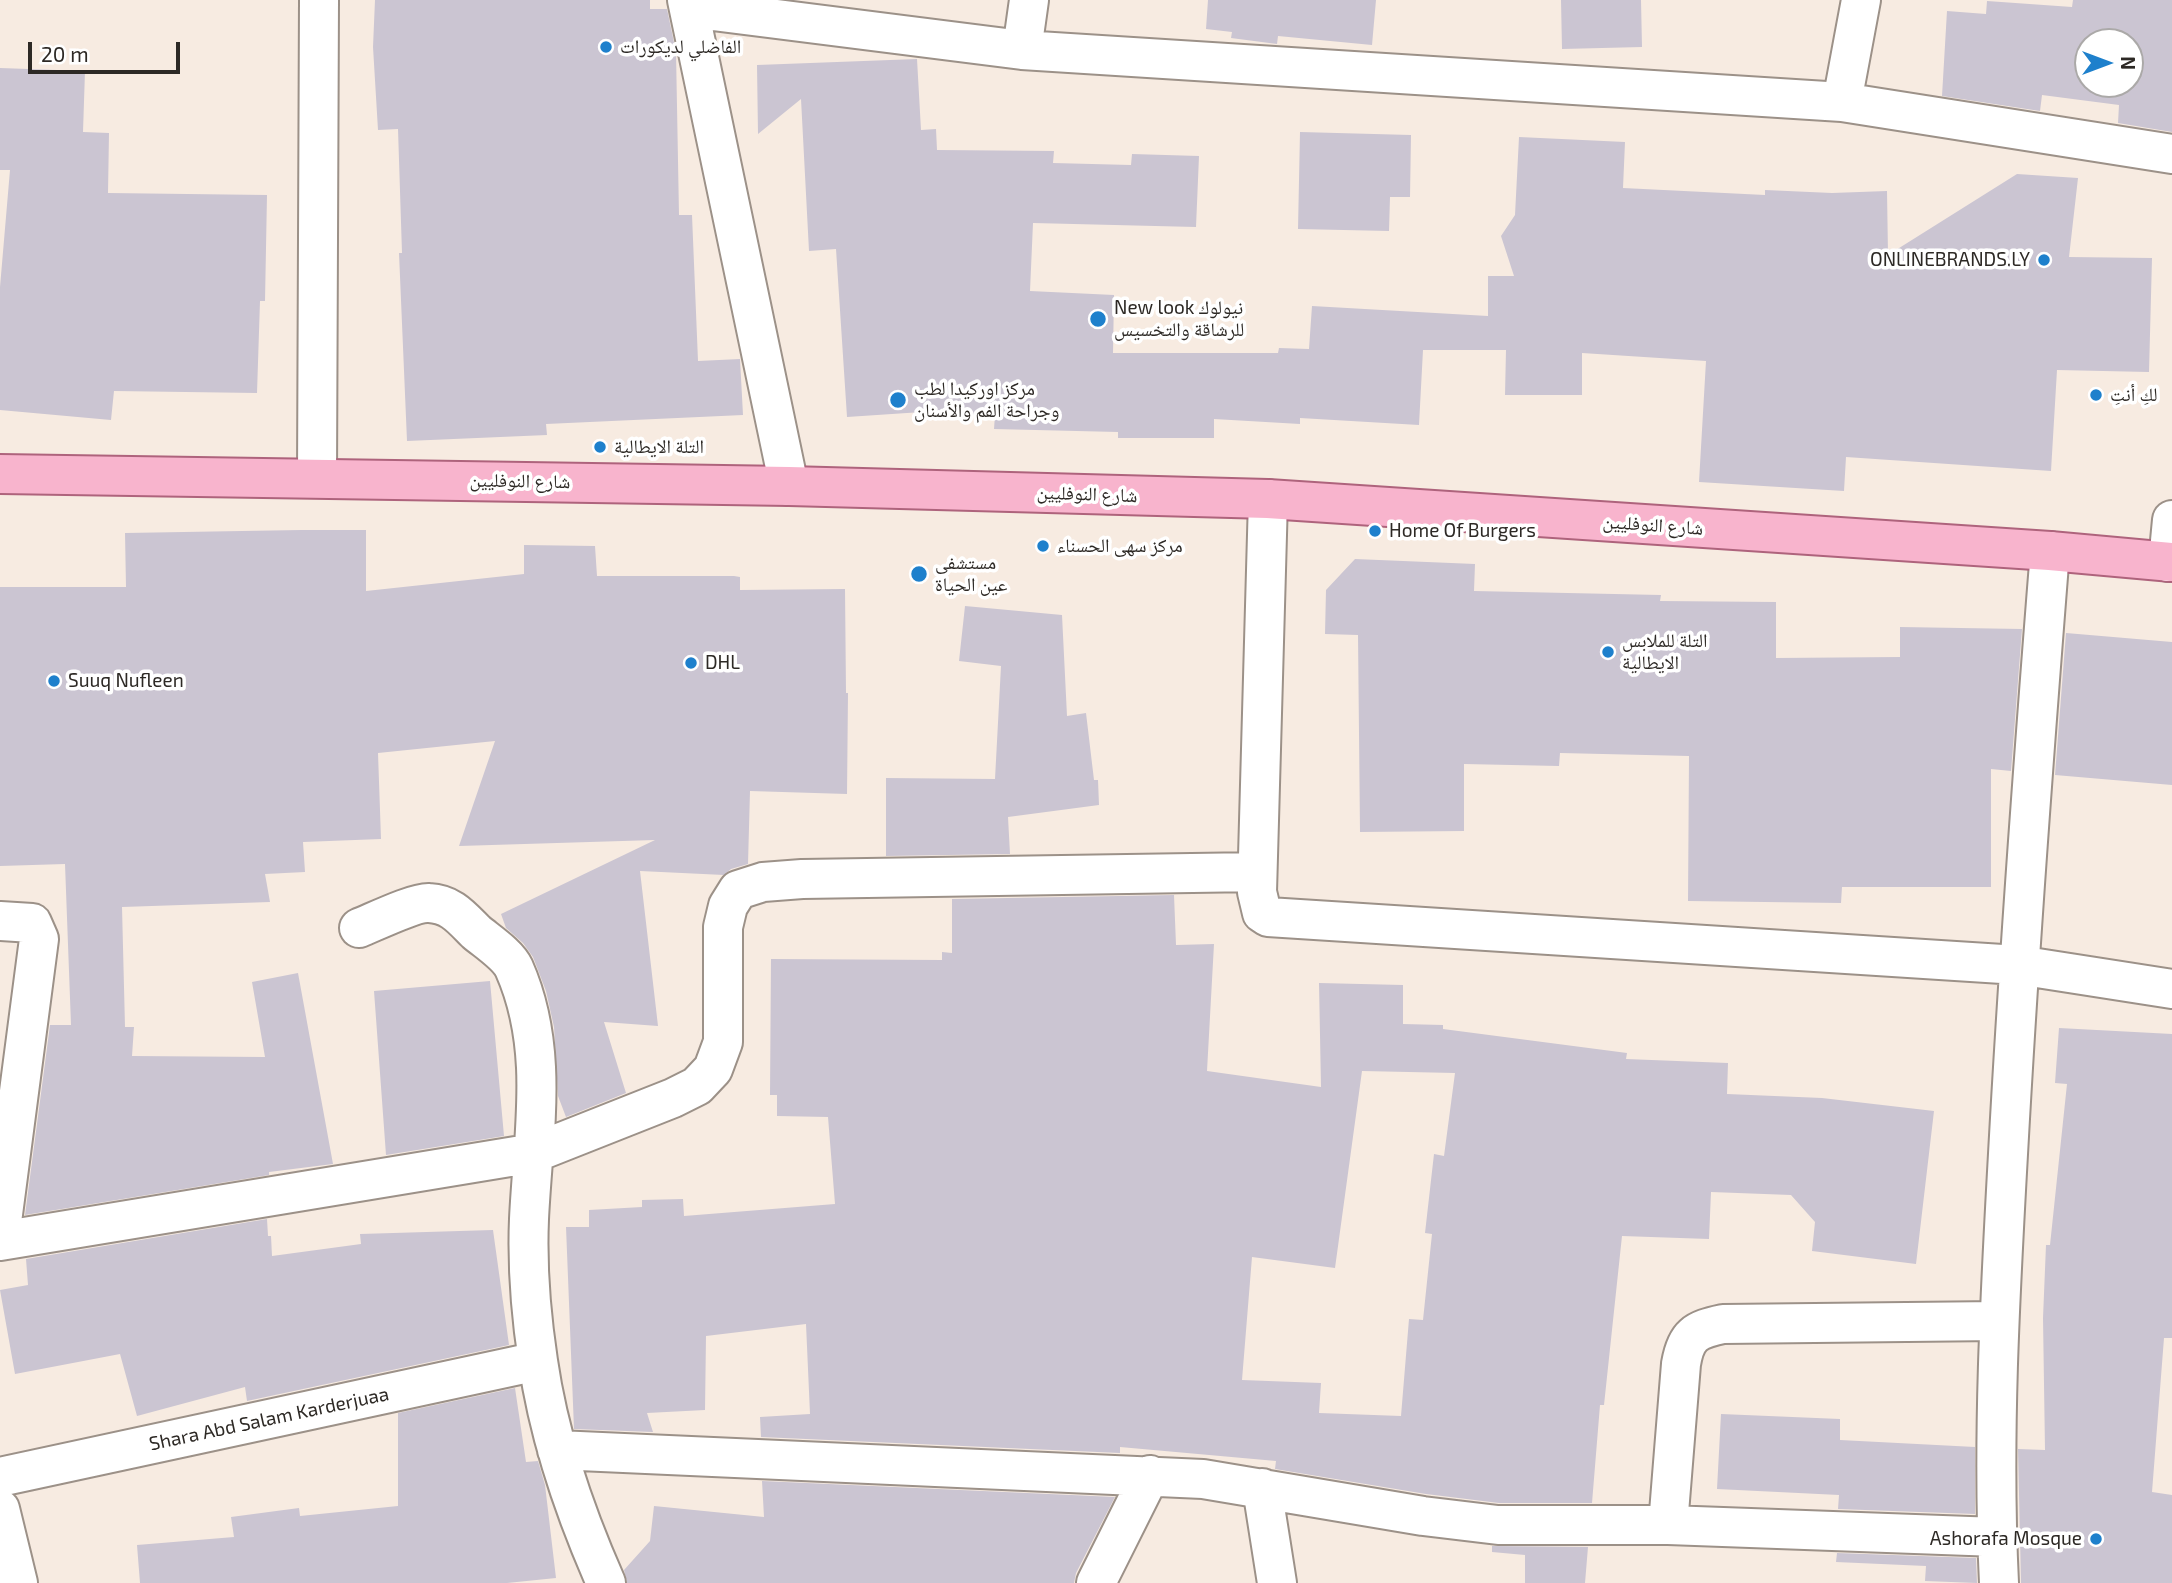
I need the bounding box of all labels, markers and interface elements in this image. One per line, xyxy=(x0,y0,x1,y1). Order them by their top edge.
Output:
scale bar xyxy=(32,28,184,72)
north arrow xyxy=(2074,28,2144,98)
place label: الفاضلي لديكورات xyxy=(620,36,741,58)
marker: الفاضلي لديكورات xyxy=(598,39,614,55)
text: 20 m xyxy=(41,41,89,66)
text: N xyxy=(2117,56,2140,70)
place label: ONLINEBRANDS.LY xyxy=(1870,249,2030,271)
marker: ONLINEBRANDS.LY xyxy=(2036,252,2052,268)
place label: New look نيولوك للرشاقة والتخسيس xyxy=(1114,297,1244,341)
marker: New look نيولوك للرشاقة والتخسيس xyxy=(1088,309,1108,329)
place label: مركز اوركيدا لطب وجراحة الفم والأسنان xyxy=(914,378,1060,422)
place label: لكِ أنتِ xyxy=(2110,384,2158,406)
marker: لكِ أنتِ xyxy=(2088,387,2104,403)
marker: مركز اوركيدا لطب وجراحة الفم والأسنان xyxy=(888,390,908,410)
place label: التلة الايطالية xyxy=(614,436,704,458)
marker: التلة الايطالية xyxy=(592,439,608,455)
street label: شارع النوفليين xyxy=(469,469,571,493)
street label: شارع النوفليين xyxy=(1036,481,1138,507)
street label: شارع النوفليين xyxy=(1602,510,1704,540)
place label: Home Of Burgers xyxy=(1389,520,1536,542)
marker: Home Of Burgers xyxy=(1367,523,1383,539)
place label: مركز سهى الحسناء xyxy=(1057,535,1183,557)
marker: مركز سهى الحسناء xyxy=(1035,538,1051,554)
place label: مستشفى عين الحياة xyxy=(935,552,1007,596)
marker: مستشفى عين الحياة xyxy=(909,564,929,584)
place label: التلة للملابس الايطالية xyxy=(1622,630,1708,674)
marker: التلة للملابس الايطالية xyxy=(1600,644,1616,660)
place label: DHL xyxy=(705,652,740,674)
marker: DHL xyxy=(683,655,699,671)
place label: Suuq Nufleen xyxy=(68,670,184,692)
marker: Suuq Nufleen xyxy=(46,673,62,689)
street label: Shara Abd Salam Karderjuaa xyxy=(147,1382,391,1456)
place label: Ashorafa Mosque xyxy=(1930,1528,2082,1550)
marker: Ashorafa Mosque xyxy=(2088,1531,2104,1547)

